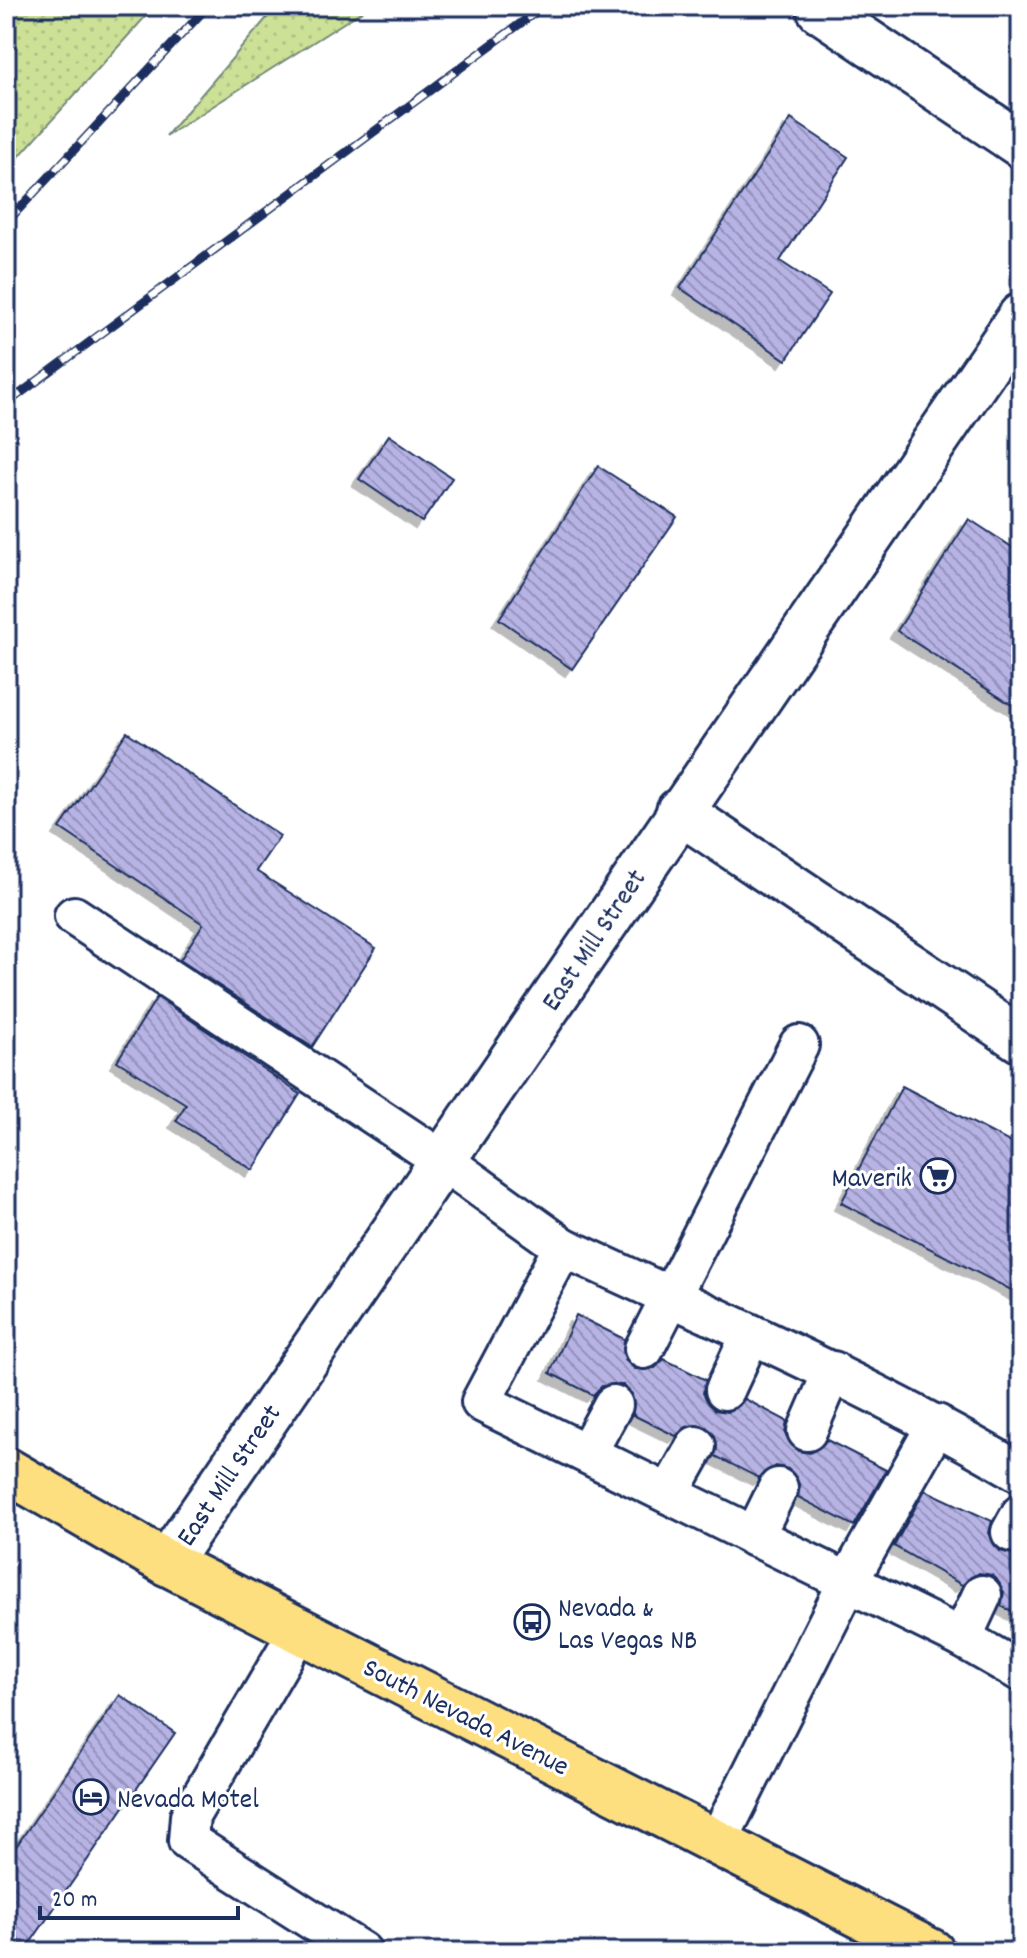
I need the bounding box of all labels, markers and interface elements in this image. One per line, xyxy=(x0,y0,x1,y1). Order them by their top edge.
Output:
street label: East Mill Street xyxy=(534,863,658,1021)
supermarket icon: Maverik xyxy=(919,1157,957,1195)
place label: Maverik xyxy=(831,1161,912,1201)
street label: East Mill Street xyxy=(169,1398,293,1556)
place label: Nevada & Las Vegas NB xyxy=(558,1591,697,1663)
bus stop icon: Nevada & Las Vegas NB xyxy=(513,1603,551,1641)
street label: South Nevada Avenue xyxy=(355,1650,575,1789)
hotel icon: Nevada Motel xyxy=(72,1778,110,1816)
place label: Nevada Motel xyxy=(117,1782,259,1822)
scale bar xyxy=(40,1870,238,1920)
text: 20 m xyxy=(52,1884,98,1918)

